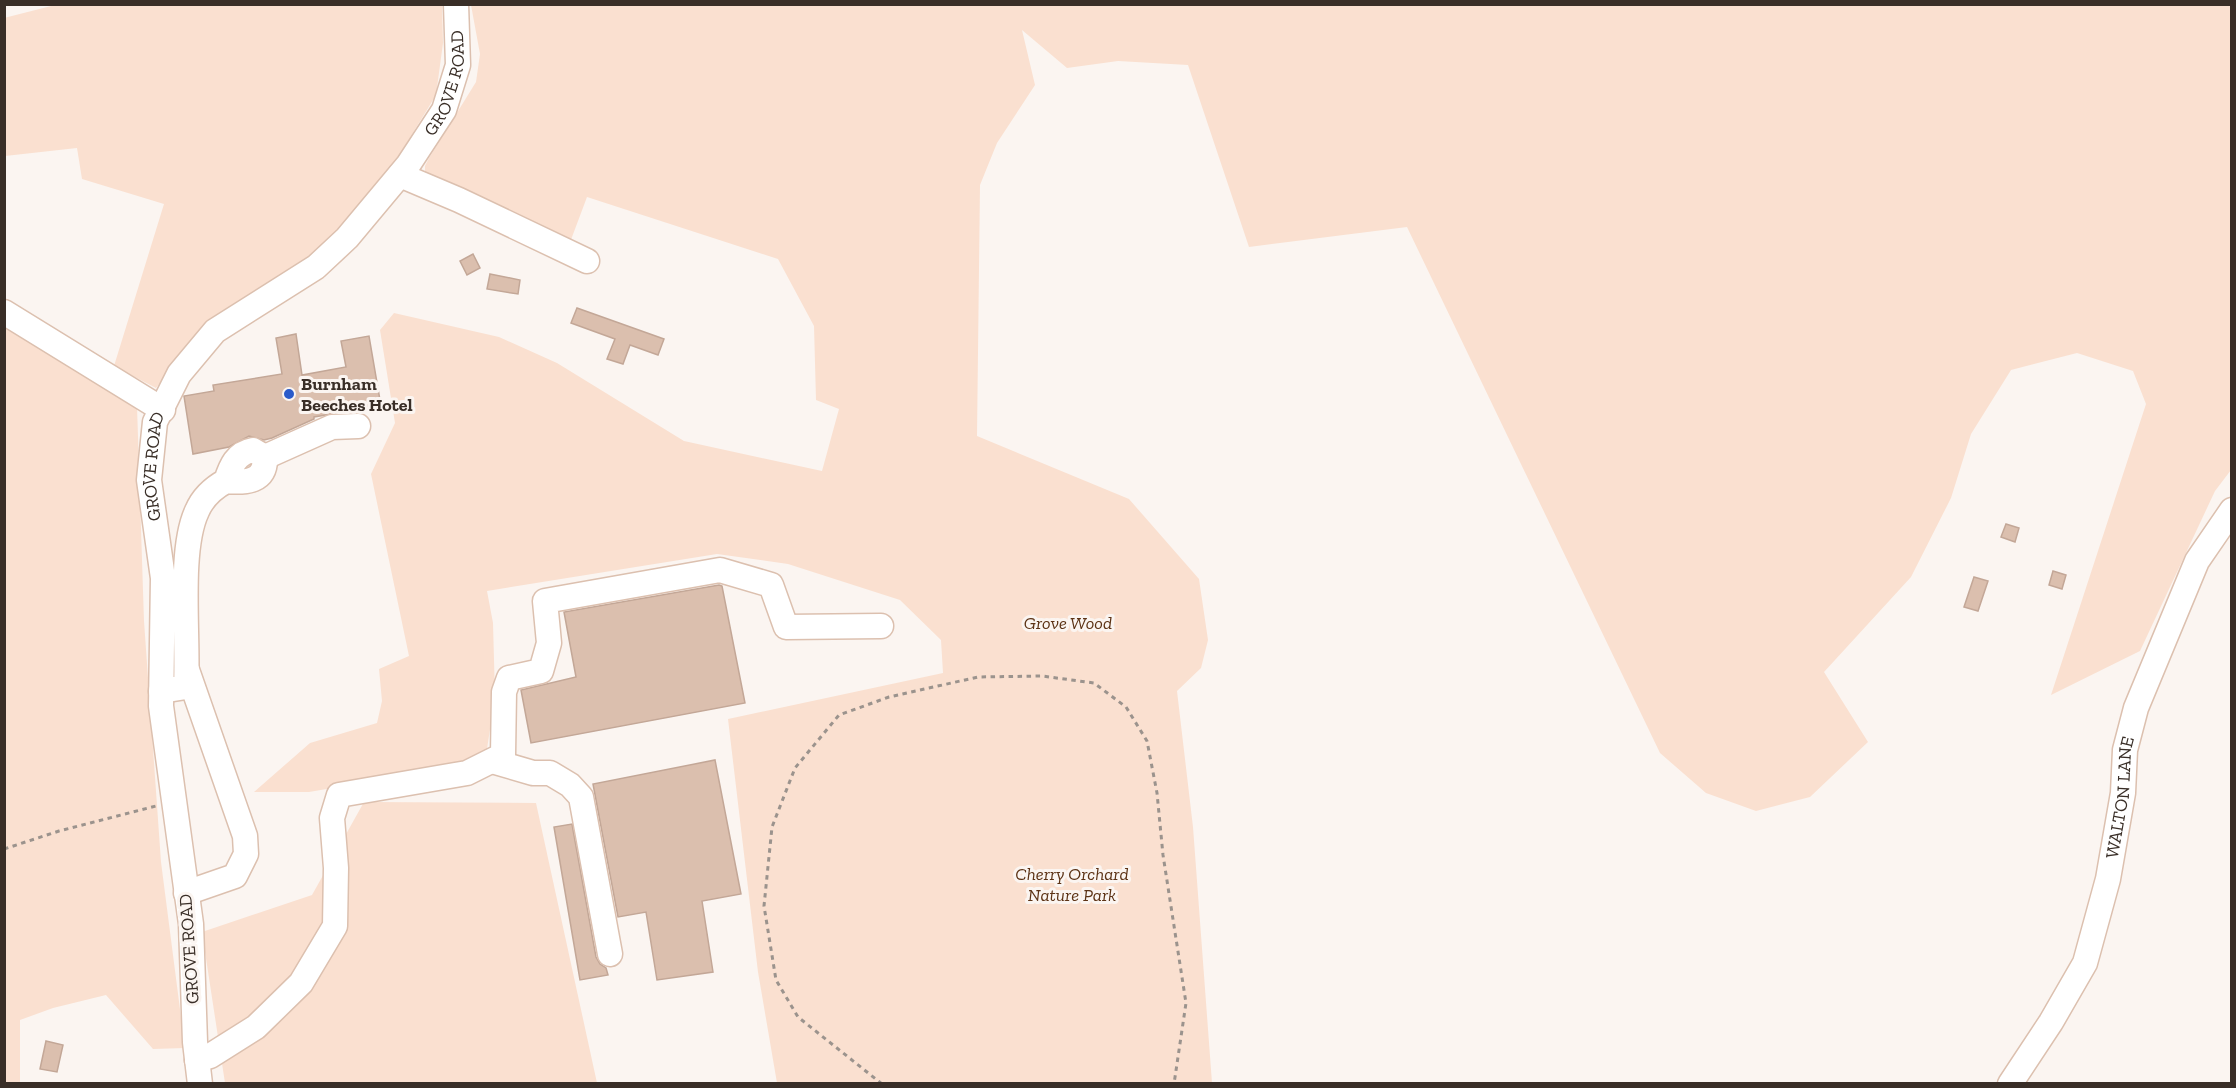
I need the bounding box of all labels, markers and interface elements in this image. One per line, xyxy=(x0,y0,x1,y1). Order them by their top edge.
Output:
street label: GROVE ROAD xyxy=(419,30,469,140)
place label: Burnham Beeches Hotel xyxy=(301,373,413,416)
marker: Burnham Beeches Hotel xyxy=(282,387,296,401)
street label: GROVE ROAD xyxy=(137,408,170,523)
park label: Grove Wood xyxy=(1024,612,1112,634)
street label: WALTON LANE xyxy=(2101,734,2139,860)
park label: Cherry Orchard Nature Park xyxy=(1015,863,1129,906)
street label: GROVE ROAD xyxy=(174,893,204,1005)

